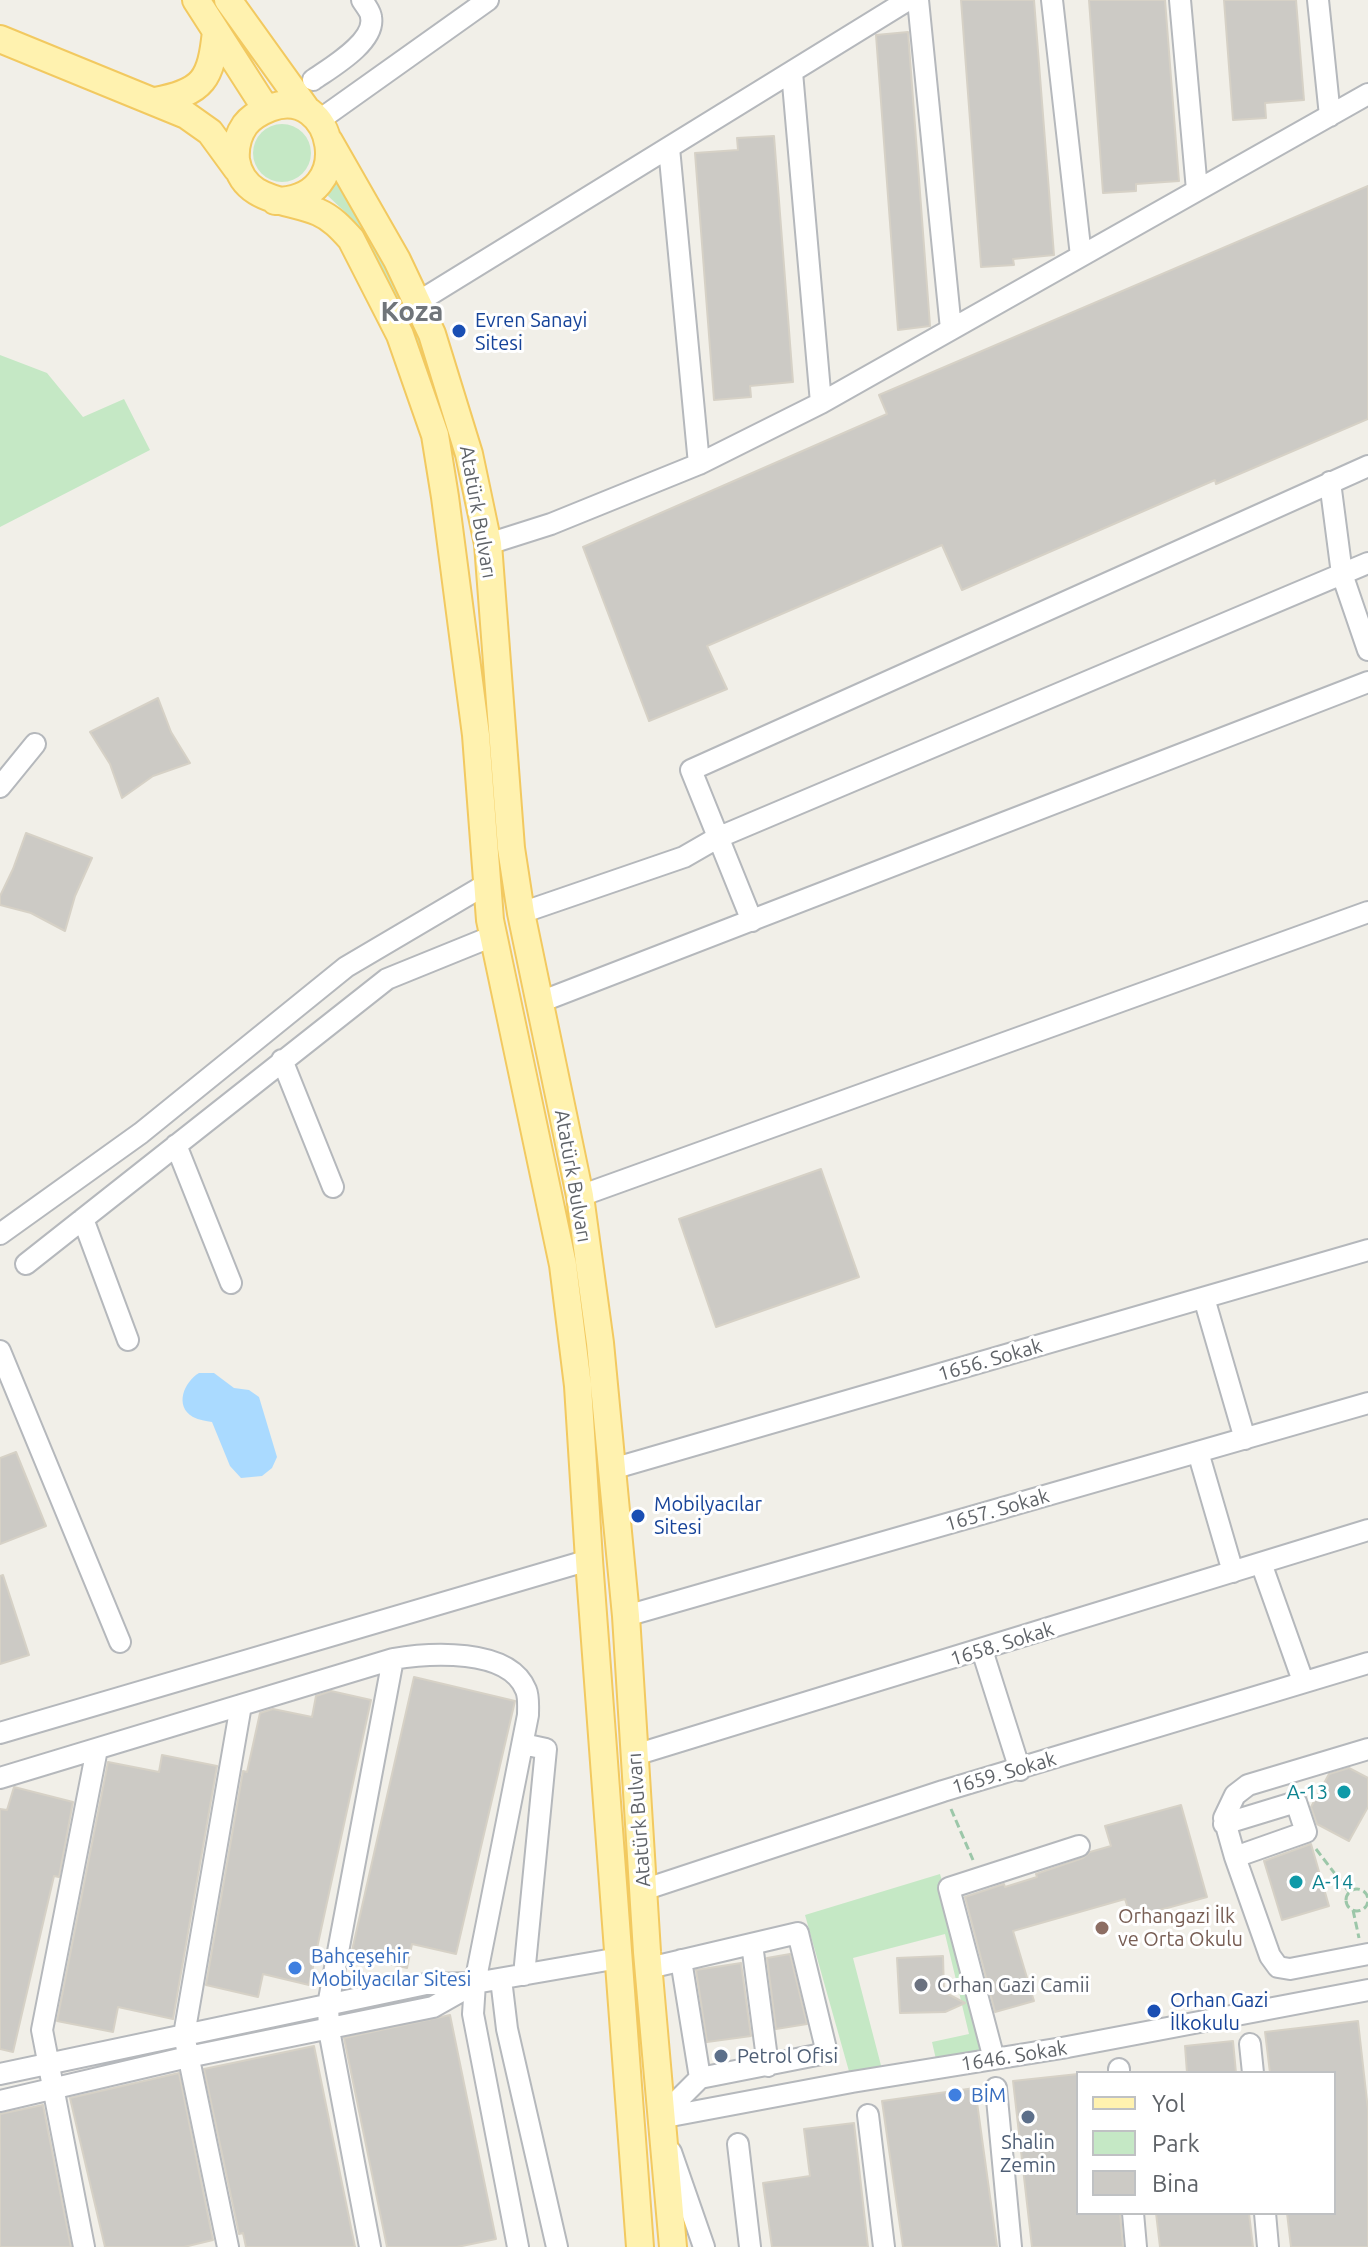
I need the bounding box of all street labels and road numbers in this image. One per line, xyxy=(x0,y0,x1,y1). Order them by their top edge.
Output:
street label: Atatürk Bulvarı xyxy=(455,444,501,580)
street label: Atatürk Bulvarı xyxy=(550,1108,596,1244)
street label: 1656. Sokak xyxy=(935,1334,1045,1386)
street label: 1657. Sokak xyxy=(942,1484,1052,1536)
street label: 1658. Sokak xyxy=(947,1617,1057,1671)
street label: 1659. Sokak xyxy=(949,1747,1059,1799)
street label: Atatürk Bulvarı xyxy=(622,1752,656,1888)
street label: 1646. Sokak xyxy=(959,2036,1069,2076)

